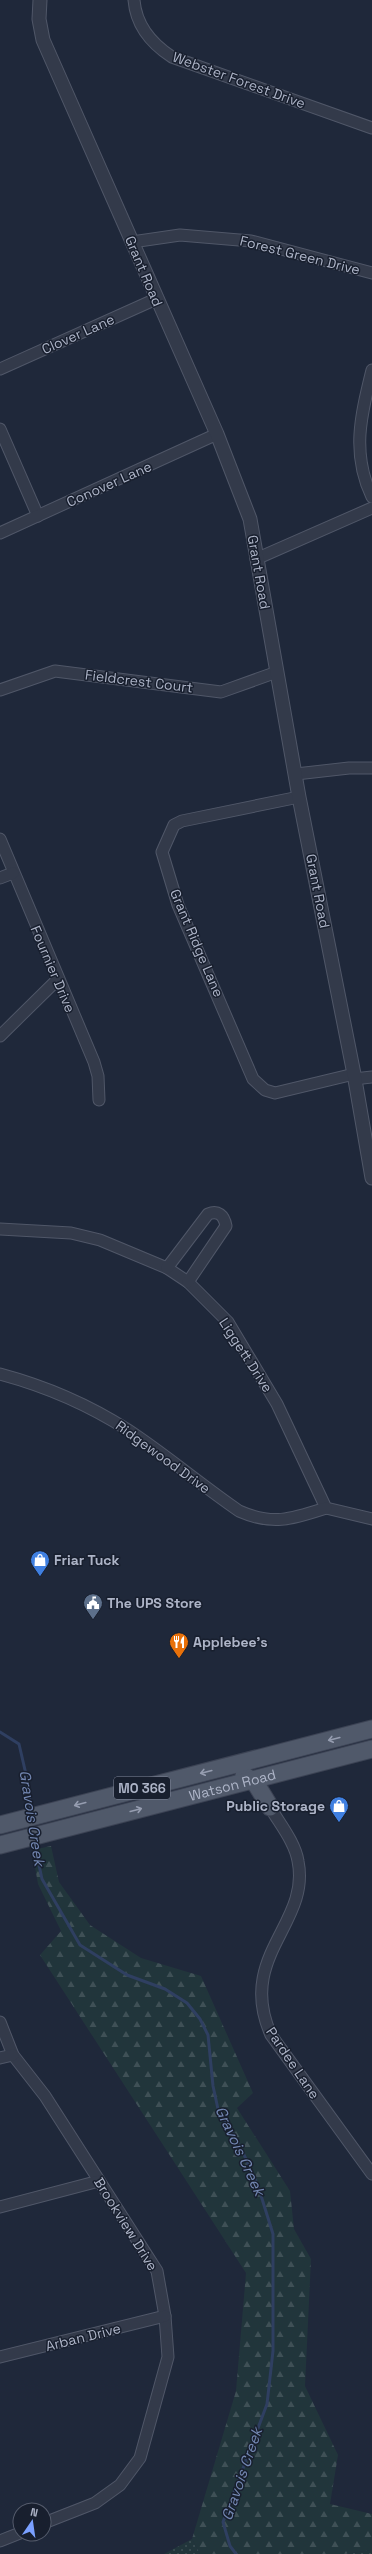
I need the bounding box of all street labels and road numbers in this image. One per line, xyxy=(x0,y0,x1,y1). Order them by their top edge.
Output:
street label: Webster Forest Drive xyxy=(170,48,308,112)
street label: Forest Green Drive xyxy=(238,231,362,279)
street label: Grant Road xyxy=(121,233,167,309)
street label: Clover Lane xyxy=(39,310,117,358)
street label: Conover Lane xyxy=(64,457,154,511)
street label: Grant Road xyxy=(244,533,274,611)
street label: Fieldcrest Court xyxy=(84,665,194,697)
street label: Grant Road xyxy=(302,852,334,930)
street label: Grant Ridge Lane xyxy=(166,886,228,1000)
street label: Fournier Drive xyxy=(27,923,79,1015)
street label: Liggett Drive xyxy=(215,1314,277,1396)
street label: Ridgewood Drive xyxy=(112,1417,214,1497)
street label: Watson Road xyxy=(187,1765,278,1805)
road number: MO 366 xyxy=(114,1777,170,1799)
street label: Pardee Lane xyxy=(262,2024,324,2102)
street label: Brookview Drive xyxy=(90,2174,162,2274)
street label: Arban Drive xyxy=(44,2319,122,2355)

